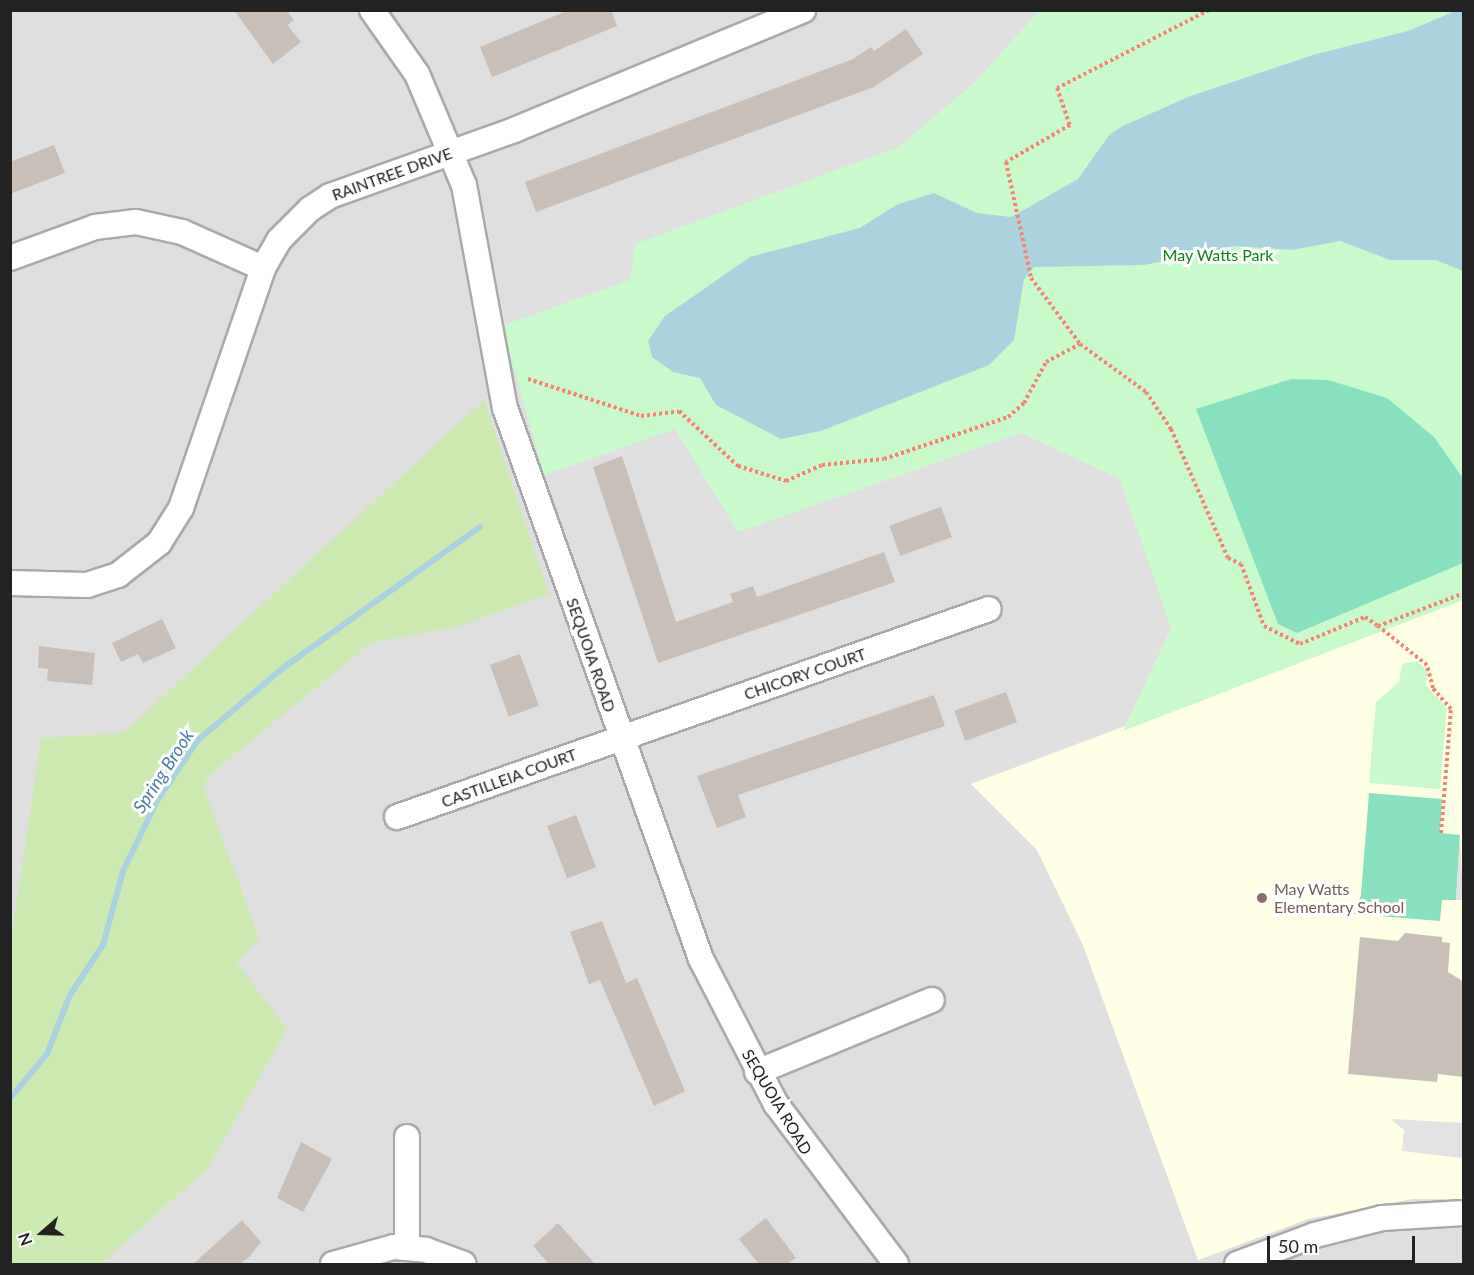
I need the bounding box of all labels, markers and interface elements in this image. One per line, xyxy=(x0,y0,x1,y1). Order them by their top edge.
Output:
street label: RAINTREE DRIVE xyxy=(329,143,455,205)
park label: May Watts Park xyxy=(1162,245,1274,265)
street label: SEQUOIA ROAD xyxy=(562,595,620,715)
street label: CHICORY COURT xyxy=(741,644,869,704)
water label: Spring Brook xyxy=(128,725,198,817)
street label: CASTILLEIA COURT xyxy=(438,744,580,812)
place label: May Watts Elementary School xyxy=(1274,879,1405,917)
marker: May Watts Elementary School xyxy=(1255,891,1269,905)
street label: SEQUOIA ROAD xyxy=(738,1046,816,1158)
north arrow xyxy=(12,1203,72,1263)
scale bar xyxy=(1270,1224,1418,1262)
text: N xyxy=(14,1230,36,1248)
text: 50 m xyxy=(1278,1235,1318,1257)

